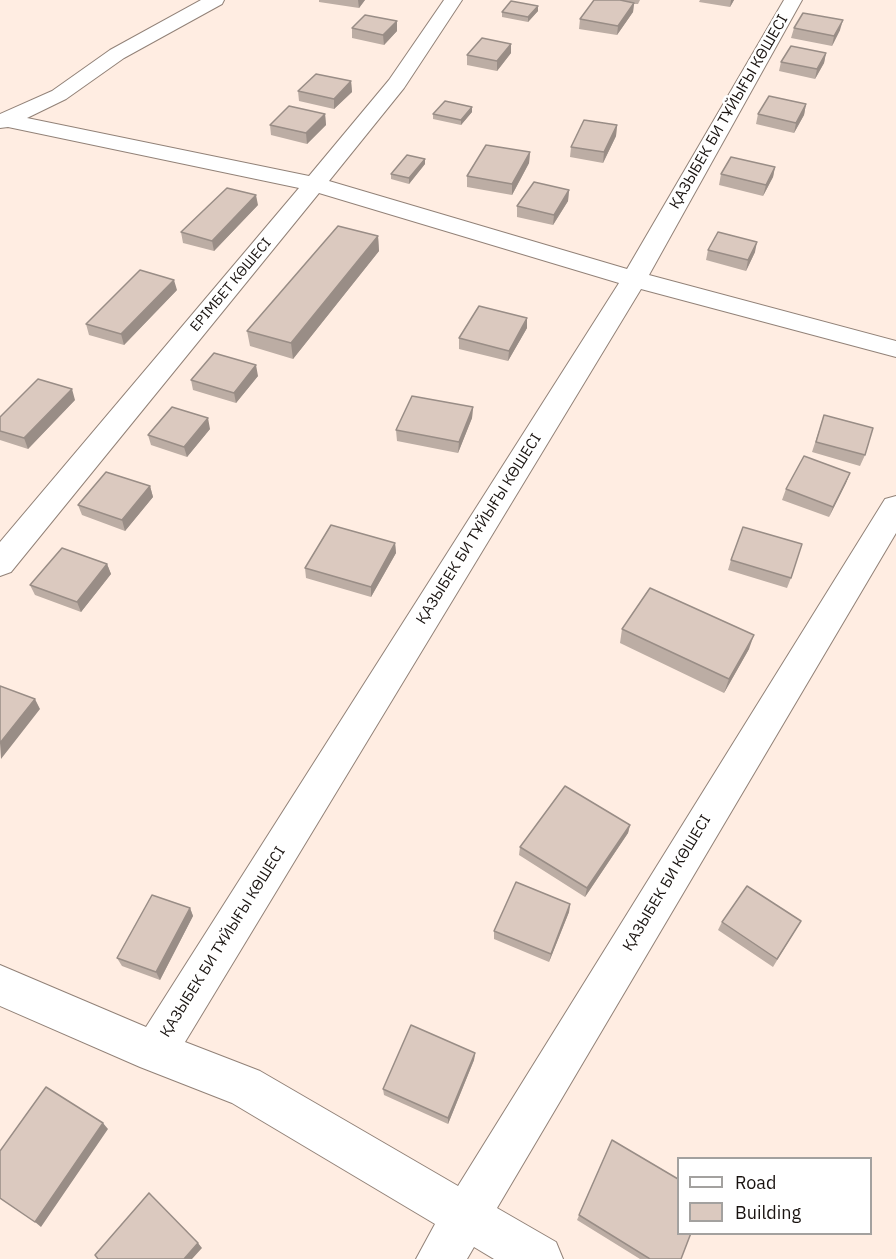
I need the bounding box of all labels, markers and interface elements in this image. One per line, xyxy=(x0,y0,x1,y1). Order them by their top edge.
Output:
street label: ҚАЗЫБЕК БИ ТҰЙЫҒЫ КӨШЕСІ xyxy=(666,12,792,212)
street label: ЕРІМБЕТ КӨШЕСІ xyxy=(187,235,275,335)
street label: ҚАЗЫБЕК БИ ТҰЙЫҒЫ КӨШЕСІ xyxy=(413,430,545,628)
street label: ҚАЗЫБЕК БИ КӨШЕСІ xyxy=(619,812,715,954)
street label: ҚАЗЫБЕК БИ ТҰЙЫҒЫ КӨШЕСІ xyxy=(157,843,289,1041)
legend xyxy=(677,1157,872,1235)
text: Road xyxy=(735,1171,776,1194)
text: Building xyxy=(735,1201,801,1224)

